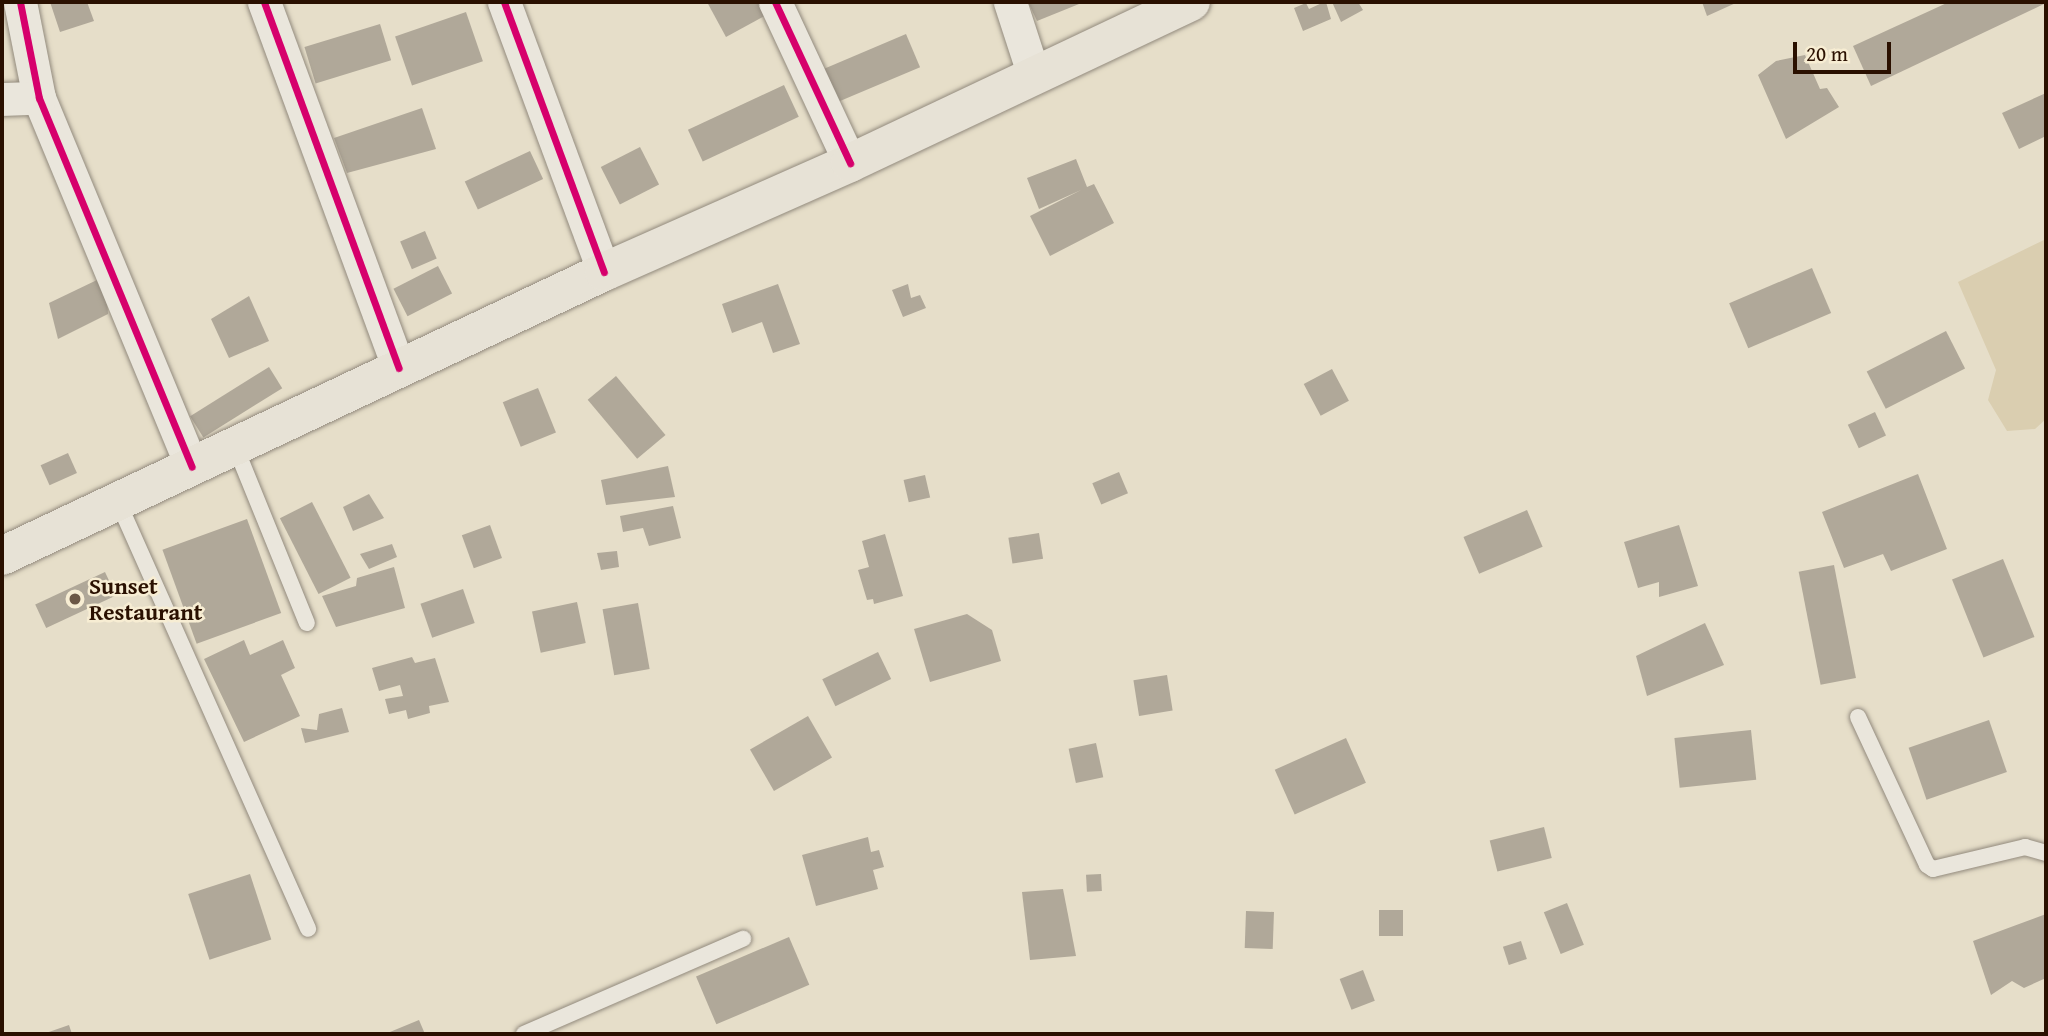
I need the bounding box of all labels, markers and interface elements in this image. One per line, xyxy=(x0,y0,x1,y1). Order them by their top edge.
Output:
scale bar xyxy=(1796,28,1894,72)
text: 20 m xyxy=(1806,38,1848,69)
place label: Sunset Restaurant xyxy=(89,572,203,626)
marker: Sunset Restaurant xyxy=(67,591,83,607)

